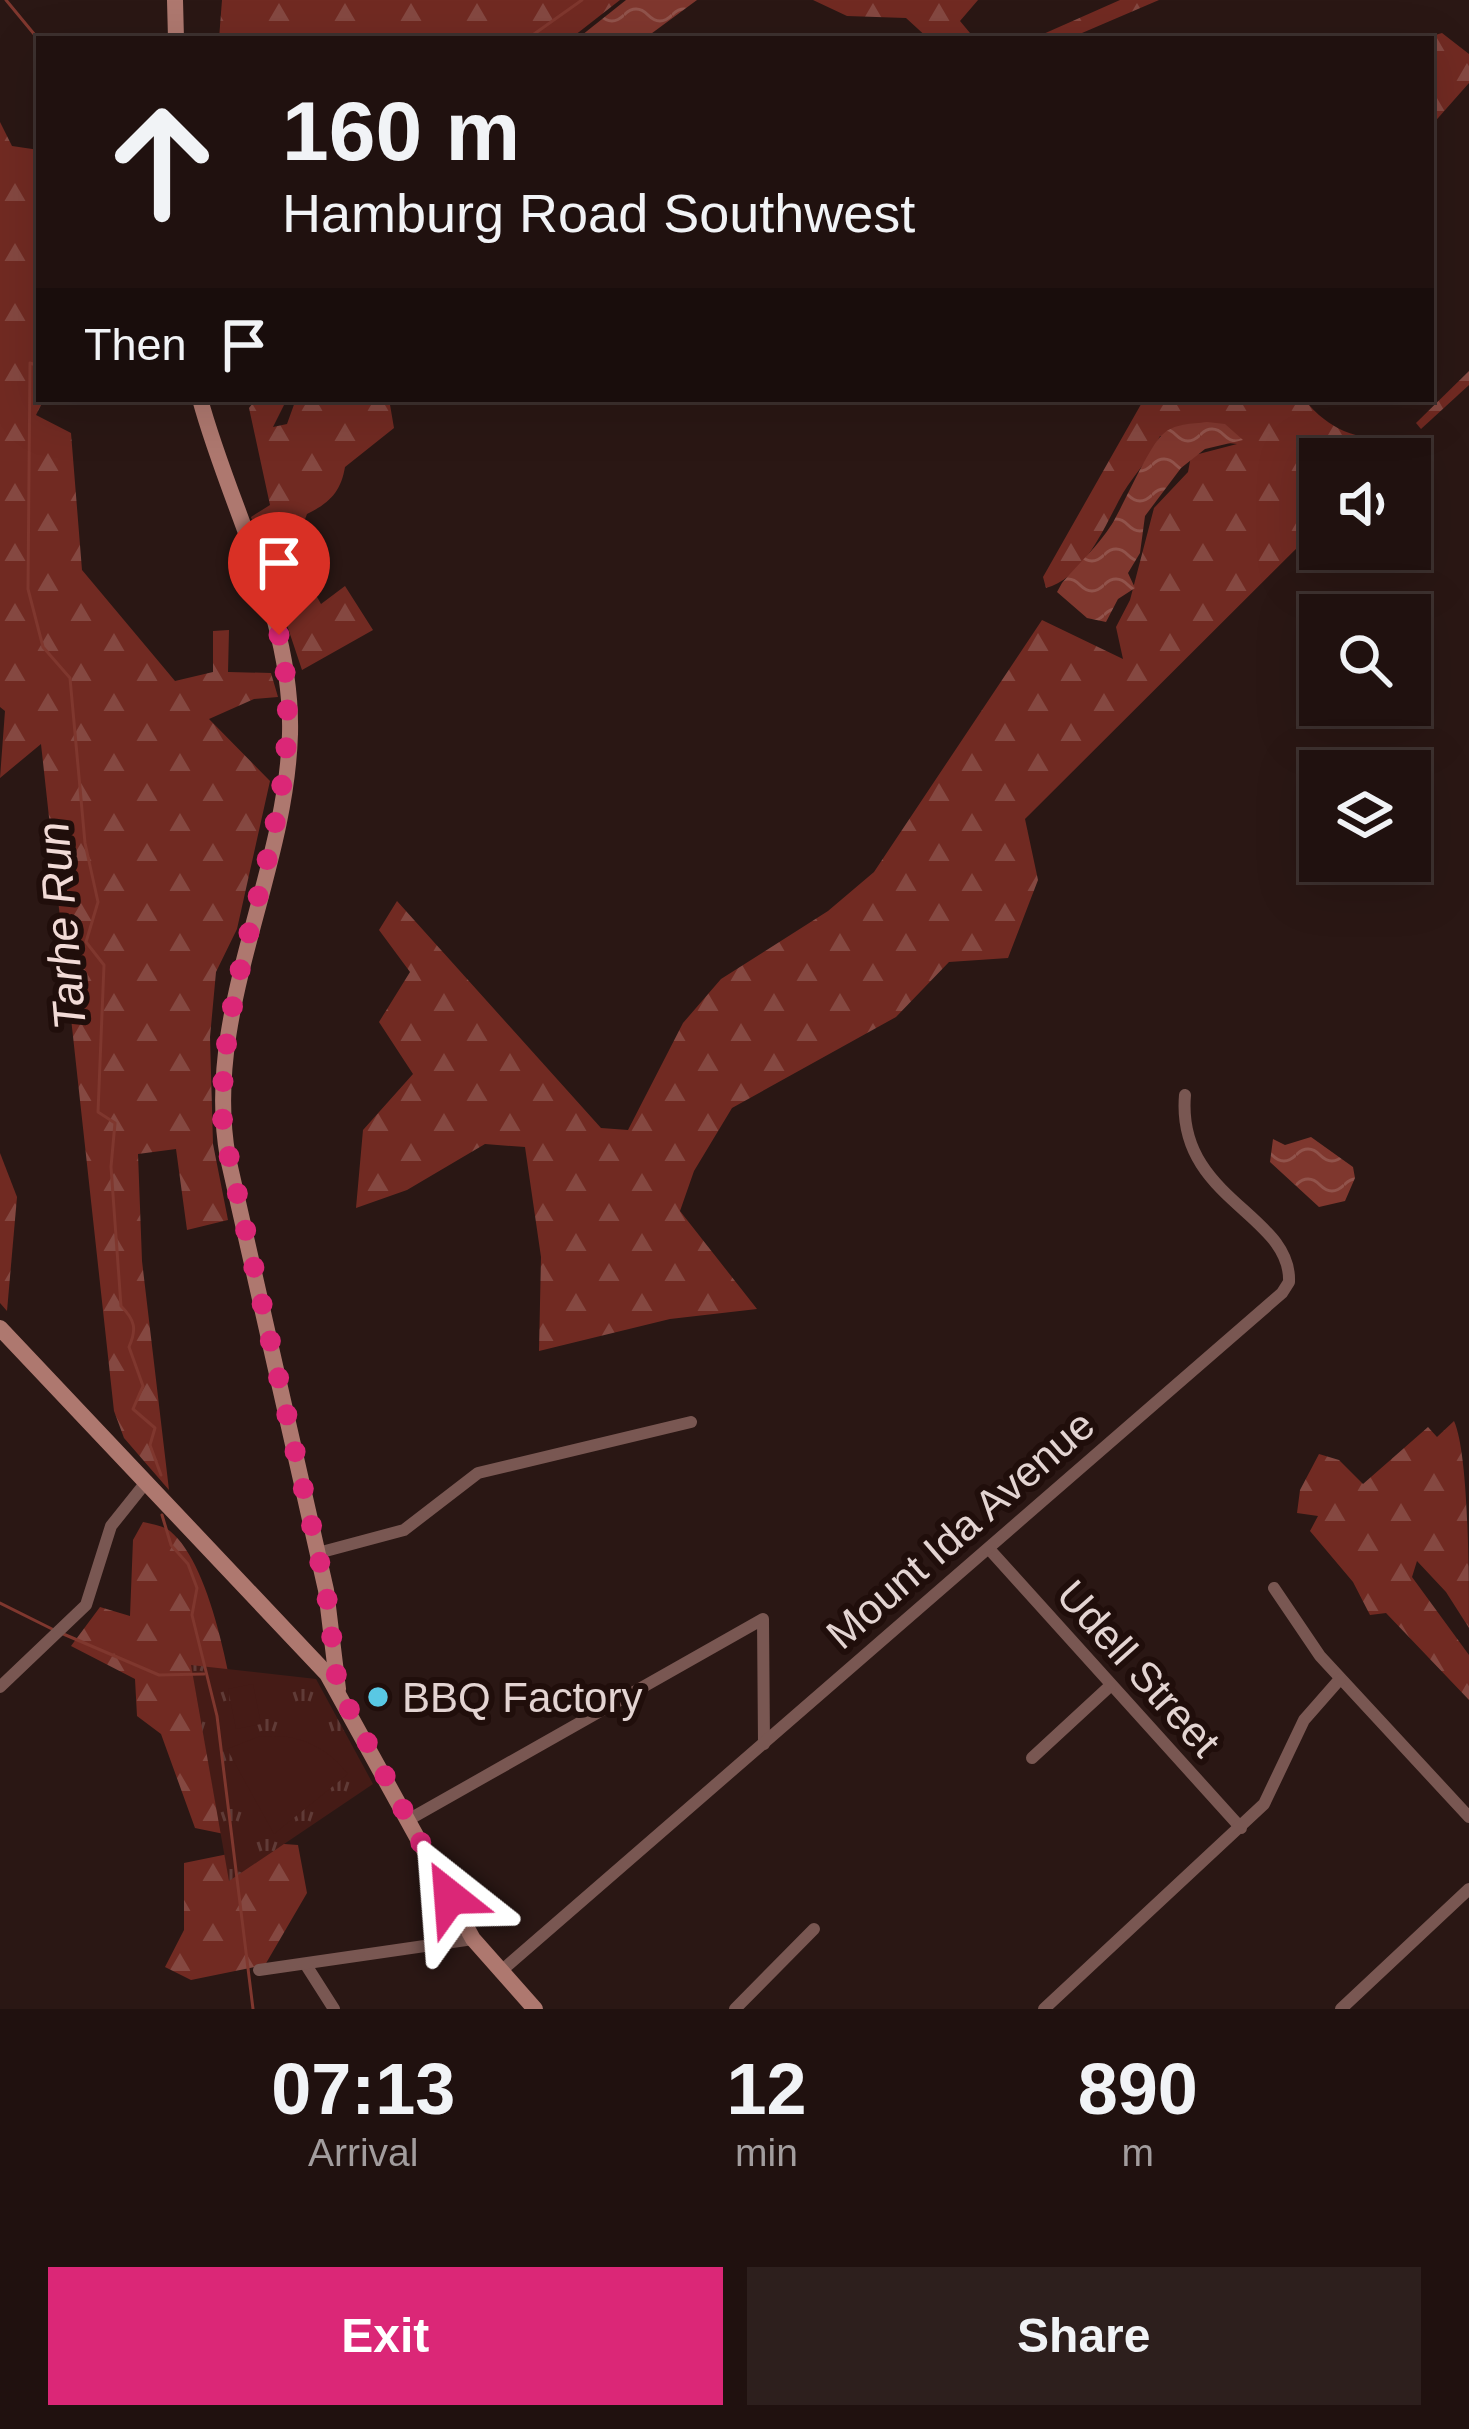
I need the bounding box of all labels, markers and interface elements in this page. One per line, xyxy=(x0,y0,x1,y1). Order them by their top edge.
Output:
icon: ahead xyxy=(84,84,240,240)
text: 160 m xyxy=(282,84,520,178)
text: Hamburg Road Southwest xyxy=(282,183,915,243)
icon: arrive xyxy=(211,312,277,378)
text: Then xyxy=(84,319,187,370)
map controls xyxy=(1299,438,1431,882)
button: sound xyxy=(1299,438,1431,570)
pin xyxy=(228,512,330,635)
icon: arrive xyxy=(246,530,312,596)
button: search xyxy=(1299,594,1431,726)
button: layers xyxy=(1299,750,1431,882)
water label: Tarhe Run xyxy=(27,820,96,1032)
street label: Mount Ida Avenue xyxy=(817,1401,1103,1658)
street label: Udell Street xyxy=(1048,1571,1230,1766)
place label: BBQ Factory xyxy=(402,1674,642,1721)
marker: BBQ Factory xyxy=(365,1684,391,1710)
position arrow xyxy=(387,1834,513,1960)
text: 07:13 xyxy=(271,2049,455,2129)
text: 12 xyxy=(726,2049,807,2129)
text: 890 xyxy=(1078,2049,1198,2129)
text: Arrival xyxy=(308,2131,418,2174)
text: min xyxy=(735,2131,798,2174)
text: m xyxy=(1121,2131,1154,2174)
button: Exit xyxy=(48,2267,723,2405)
button: Share xyxy=(747,2267,1421,2405)

